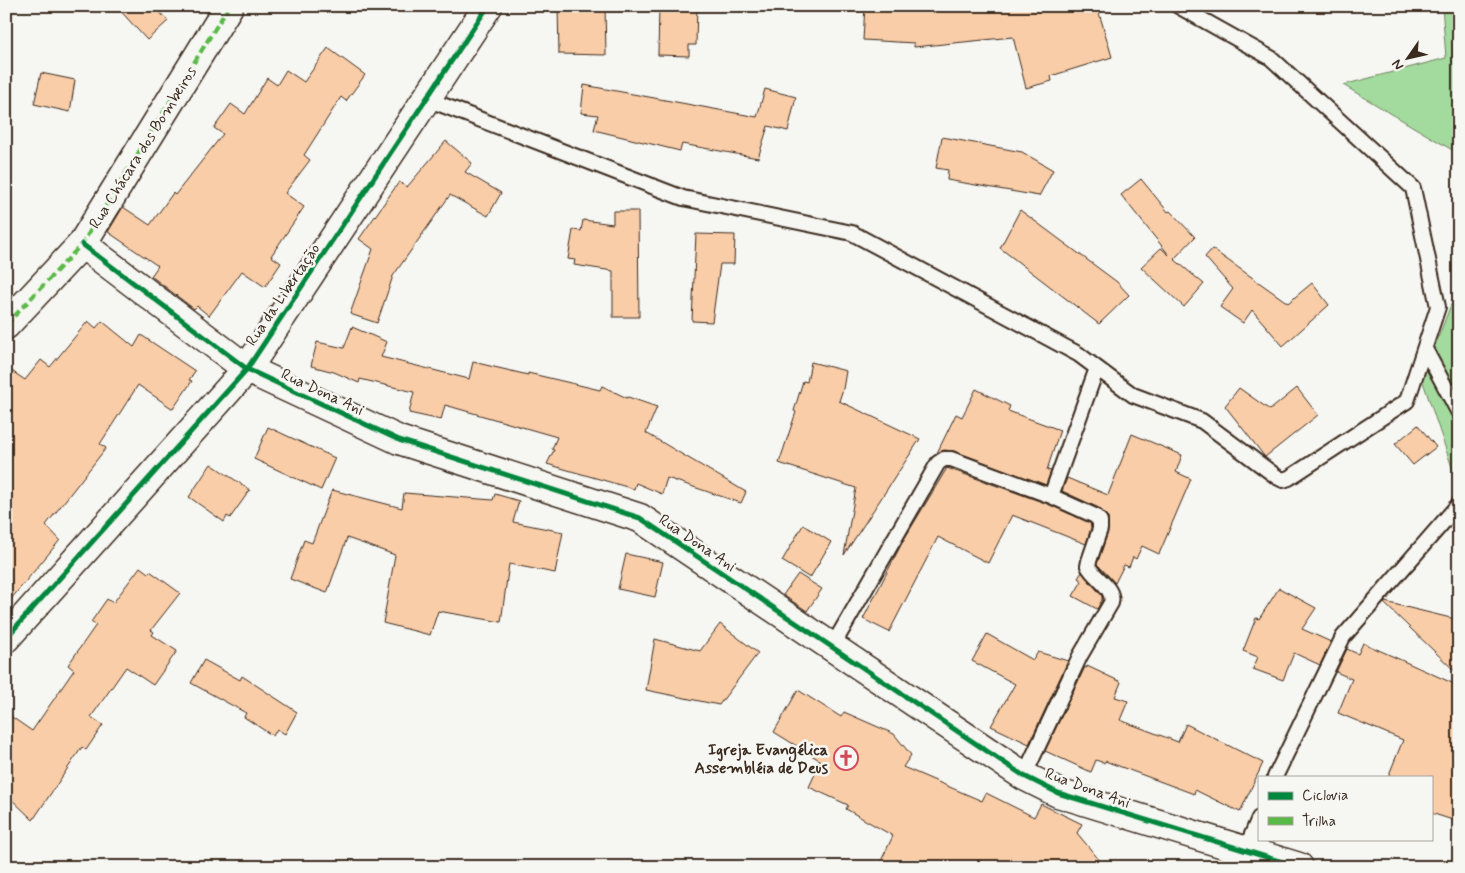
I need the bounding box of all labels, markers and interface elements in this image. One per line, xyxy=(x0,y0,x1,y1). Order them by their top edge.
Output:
north arrow xyxy=(1382,32,1432,82)
text: N xyxy=(1388,56,1408,74)
street label: Rua Chácara dos Bombeiros xyxy=(85,63,202,233)
street label: Rua da Libertação xyxy=(241,239,325,350)
street label: Rua Dona Ani xyxy=(277,364,368,421)
street label: Rua Dona Ani xyxy=(654,510,740,577)
place label: Igreja Evangélica Assembléia de Deus xyxy=(695,740,829,779)
church icon: Igreja Evangélica Assembléia de Deus xyxy=(833,745,859,771)
street label: Rua Dona Ani xyxy=(1042,763,1133,814)
legend xyxy=(1258,776,1432,840)
text: Ciclovia xyxy=(1302,786,1348,806)
text: Trilha xyxy=(1302,812,1336,832)

